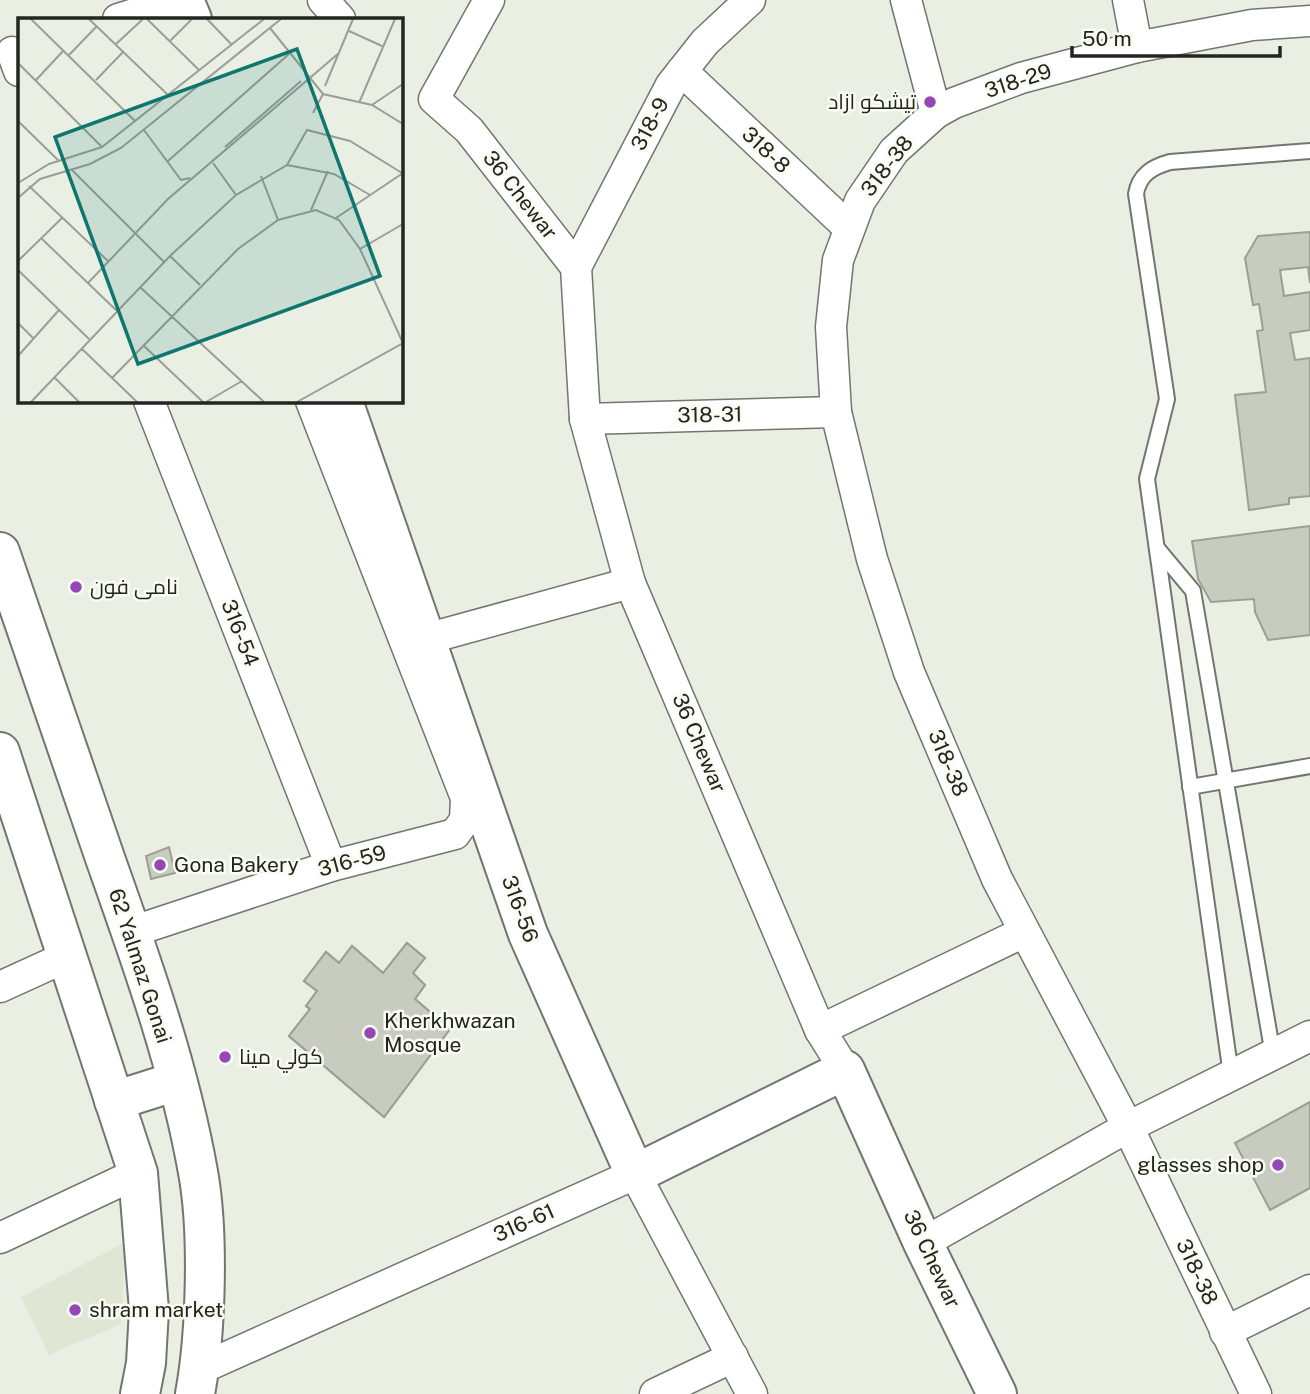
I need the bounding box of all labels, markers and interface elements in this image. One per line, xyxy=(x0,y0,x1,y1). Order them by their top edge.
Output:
scale bar xyxy=(1072,14,1280,58)
inset map xyxy=(18,18,402,402)
text: 50 m xyxy=(1082,26,1132,51)
street label: 318-29 xyxy=(981,58,1054,103)
place label: تيشكو ازاد xyxy=(828,89,916,114)
street label: 318-9 xyxy=(625,93,674,155)
marker: تيشكو ازاد xyxy=(922,94,938,110)
street label: 318-8 xyxy=(737,121,796,178)
street label: 318-38 xyxy=(855,130,918,201)
street label: 36 Chewar xyxy=(478,145,563,244)
street label: 318-31 xyxy=(677,401,743,428)
place label: نامی فون xyxy=(90,574,178,600)
marker: نامی فون xyxy=(68,579,84,595)
street label: 316-54 xyxy=(216,596,265,670)
street label: 36 Chewar xyxy=(667,689,732,796)
street label: 318-38 xyxy=(923,726,974,800)
street label: 316-59 xyxy=(315,839,389,882)
place label: Gona Bakery xyxy=(174,852,299,877)
marker: Gona Bakery xyxy=(152,857,168,873)
street label: 316-56 xyxy=(497,872,544,946)
street label: 62 Yalmaz Gonai xyxy=(104,885,177,1046)
place label: Kherkhwazan Mosque xyxy=(384,1008,516,1057)
marker: Kherkhwazan Mosque xyxy=(362,1025,378,1041)
place label: كولي مينا xyxy=(239,1044,323,1073)
marker: كولي مينا xyxy=(217,1049,233,1065)
place label: glasses shop xyxy=(1137,1152,1264,1177)
marker: glasses shop xyxy=(1270,1157,1286,1173)
street label: 316-61 xyxy=(489,1198,558,1247)
street label: 36 Chewar xyxy=(899,1206,966,1312)
street label: 318-38 xyxy=(1171,1235,1224,1309)
place label: shram market xyxy=(89,1297,223,1322)
marker: shram market xyxy=(67,1302,83,1318)

